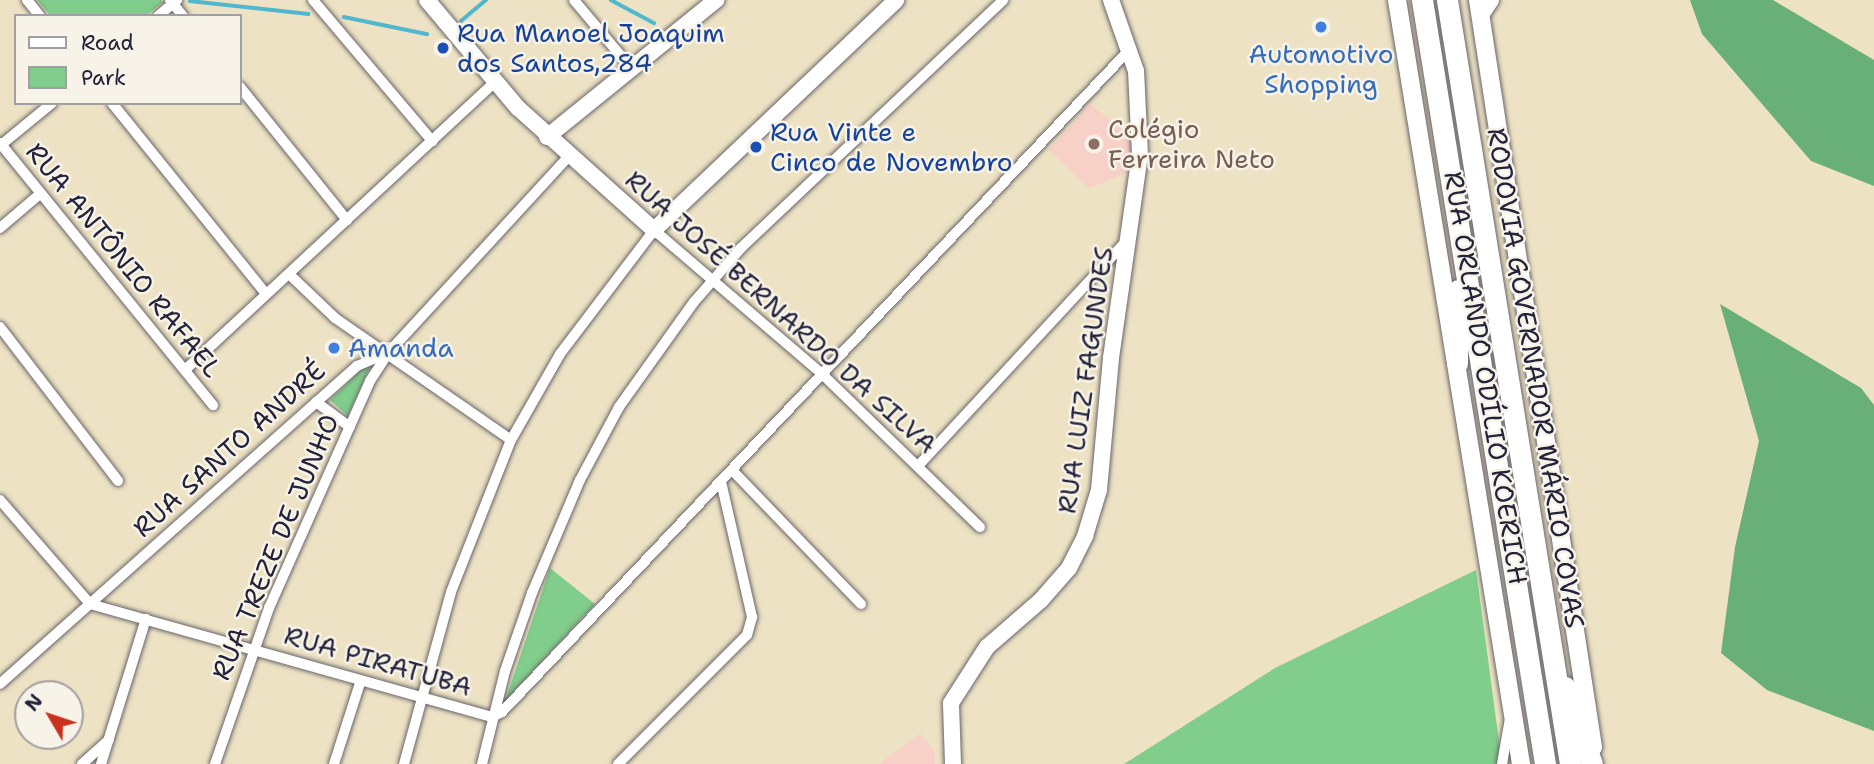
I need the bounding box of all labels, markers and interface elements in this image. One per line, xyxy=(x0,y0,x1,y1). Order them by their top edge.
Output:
legend xyxy=(14,14,242,105)
place label: Rua Manoel Joaquim dos Santos,284 xyxy=(457,17,725,78)
marker: Automotivo Shopping xyxy=(1313,19,1329,35)
text: Road xyxy=(81,29,134,57)
place label: Automotivo Shopping xyxy=(1248,38,1394,100)
marker: Rua Manoel Joaquim dos Santos,284 xyxy=(435,40,451,56)
text: Park xyxy=(81,64,126,92)
place label: Colégio Ferreira Neto xyxy=(1108,113,1275,174)
place label: Rua Vinte e Cinco de Novembro xyxy=(770,116,1013,178)
street label: RODOVIA GOVERNADOR MÁRIO COVAS xyxy=(1481,126,1591,630)
street label: RUA ANTÔNIO RAFAEL xyxy=(20,136,228,384)
marker: Colégio Ferreira Neto xyxy=(1086,136,1102,152)
marker: Rua Vinte e Cinco de Novembro xyxy=(748,139,764,155)
street label: RUA JOSÉ BERNARDO DA SILVA xyxy=(619,164,943,460)
street label: RUA ORLANDO ODÍLIO KOERICH xyxy=(1438,169,1534,587)
street label: RUA LUIZ FAGUNDES xyxy=(1051,245,1119,515)
place label: Amanda xyxy=(348,332,454,364)
marker: Amanda xyxy=(326,340,342,356)
street label: RUA SANTO ANDRÉ xyxy=(127,355,331,543)
street label: RUA TREZE DE JUNHO xyxy=(205,409,345,685)
street label: RUA PIRATUBA xyxy=(281,619,475,703)
north arrow xyxy=(14,680,84,750)
text: N xyxy=(19,689,48,716)

